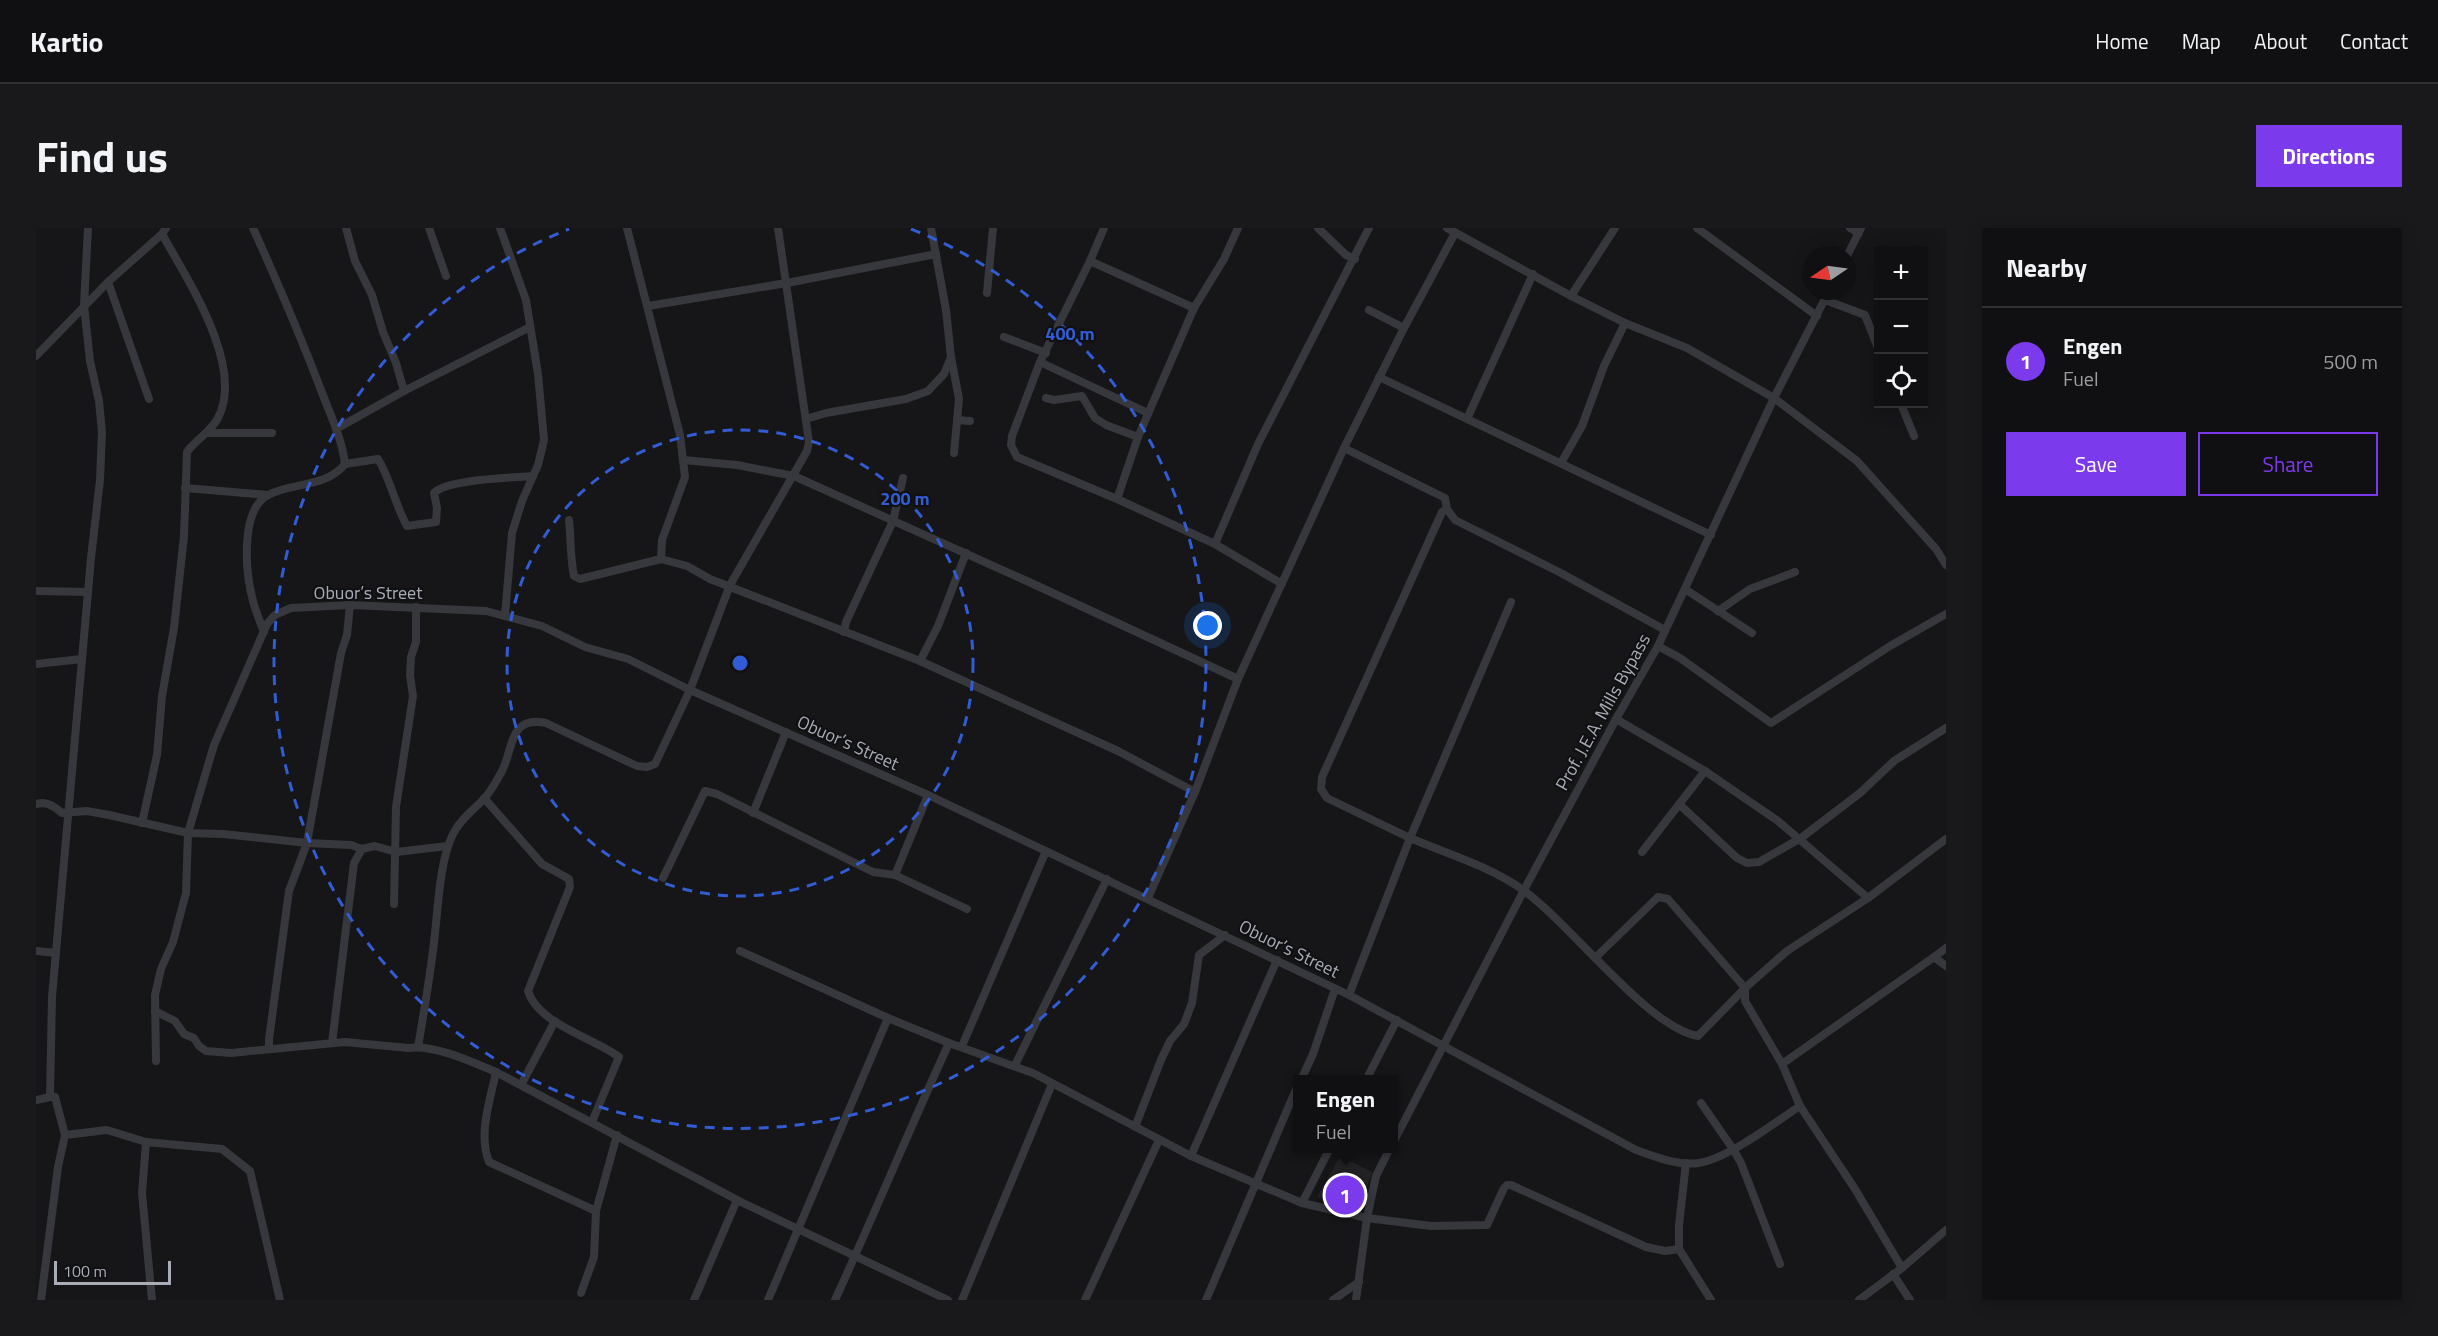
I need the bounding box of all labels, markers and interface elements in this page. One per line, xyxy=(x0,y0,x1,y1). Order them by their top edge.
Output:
text: Kartio xyxy=(30,20,104,63)
text: Home xyxy=(2095,25,2149,57)
text: Map xyxy=(2182,25,2221,57)
text: About xyxy=(2254,25,2307,57)
text: Contact xyxy=(2340,25,2408,57)
text: Find us xyxy=(36,124,168,188)
button: Directions xyxy=(2256,125,2402,187)
north arrow xyxy=(1802,246,1856,300)
map controls xyxy=(1874,246,1928,408)
button: + xyxy=(1874,246,1928,300)
text: Nearby xyxy=(2006,248,2087,287)
button: − xyxy=(1874,300,1928,354)
text: 400 m xyxy=(1045,320,1095,347)
text: Engen xyxy=(2063,329,2123,363)
text: 1 xyxy=(2020,346,2031,377)
text: 500 m xyxy=(2323,346,2378,377)
button: locate xyxy=(1874,354,1928,408)
text: Fuel xyxy=(2063,363,2099,394)
button: Save xyxy=(2006,432,2186,496)
button: Share xyxy=(2198,432,2378,496)
text: 200 m xyxy=(880,485,930,512)
street label: Obuor’s Street xyxy=(314,579,423,606)
your location xyxy=(1193,611,1222,640)
street label: Prof. J.E.A. Mills Bypass xyxy=(1548,628,1657,795)
centre of rings xyxy=(730,653,750,673)
street label: Obuor’s Street xyxy=(793,708,904,777)
street label: Obuor’s Street xyxy=(1234,913,1345,985)
popup xyxy=(1293,1075,1398,1153)
text: Engen xyxy=(1316,1082,1375,1116)
text: Fuel xyxy=(1316,1116,1351,1147)
pin: 1 xyxy=(1326,1172,1364,1218)
scale bar xyxy=(54,1258,171,1286)
text: 100 m xyxy=(63,1259,107,1283)

